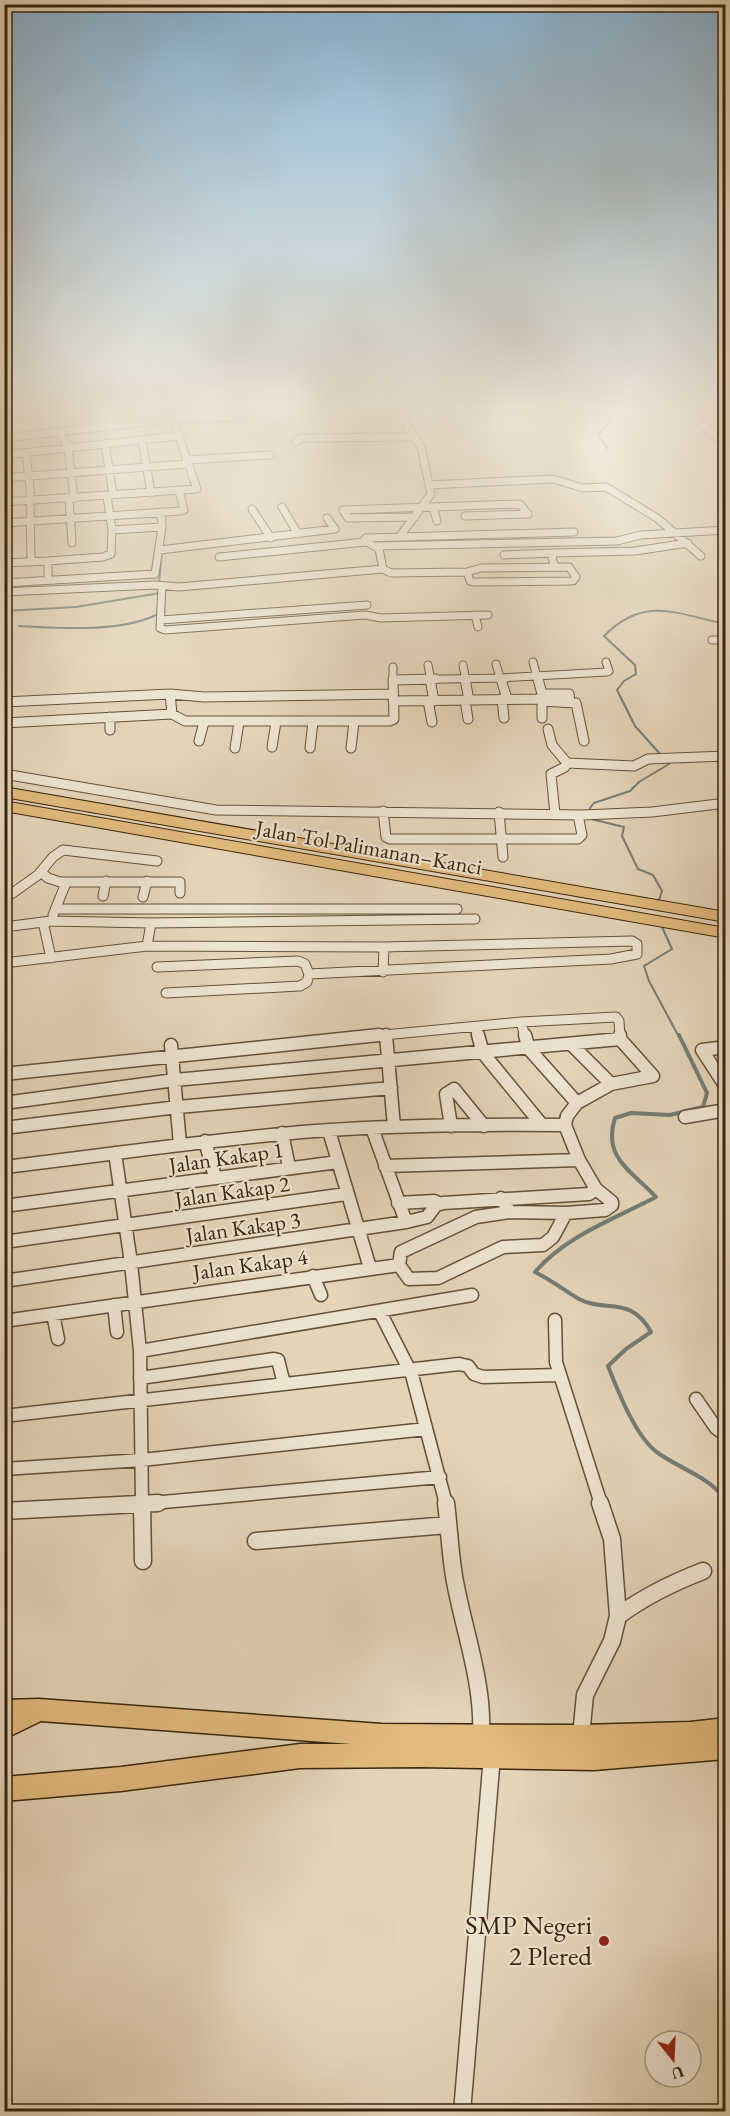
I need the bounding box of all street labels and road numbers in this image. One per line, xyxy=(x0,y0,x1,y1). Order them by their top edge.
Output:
street label: Jalan Tol Palimanan–Kanci xyxy=(252,813,484,882)
street label: Jalan Kakap 1 xyxy=(165,1135,285,1180)
street label: Jalan Kakap 2 xyxy=(171,1169,292,1214)
street label: Jalan Kakap 3 xyxy=(182,1205,302,1250)
street label: Jalan Kakap 4 xyxy=(189,1242,310,1287)

